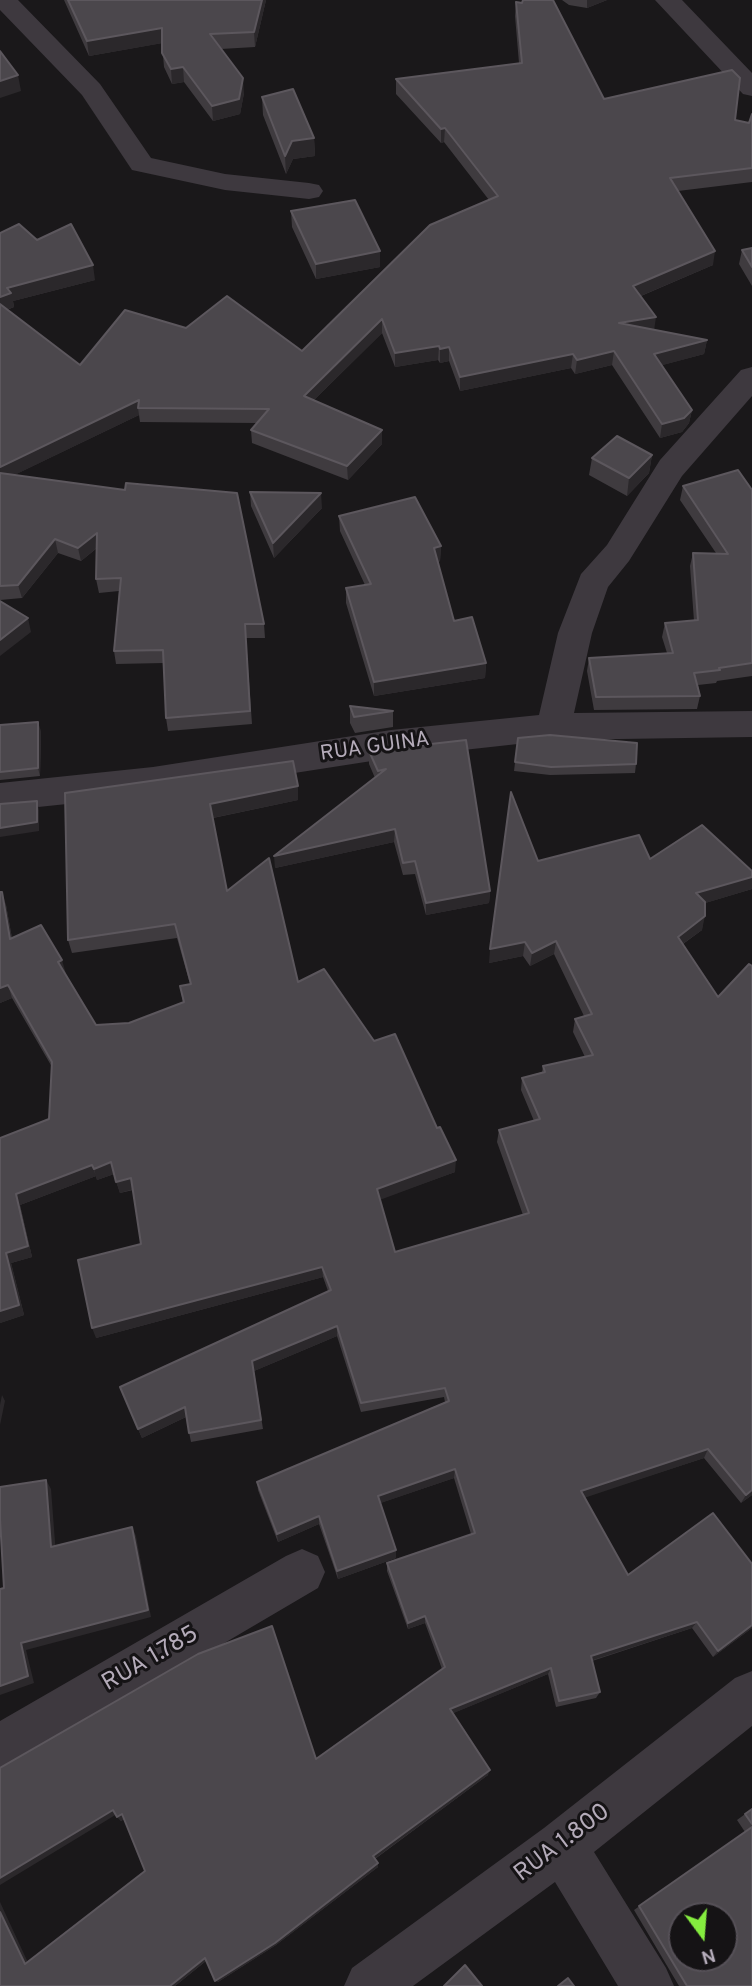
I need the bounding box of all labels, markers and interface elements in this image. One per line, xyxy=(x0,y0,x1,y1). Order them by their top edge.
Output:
street label: RUA GUINA xyxy=(319,728,431,768)
street label: RUA 1.785 xyxy=(98,1621,204,1699)
street label: RUA 1.800 xyxy=(509,1799,617,1889)
north arrow xyxy=(668,1902,738,1972)
text: N xyxy=(698,1942,718,1969)

